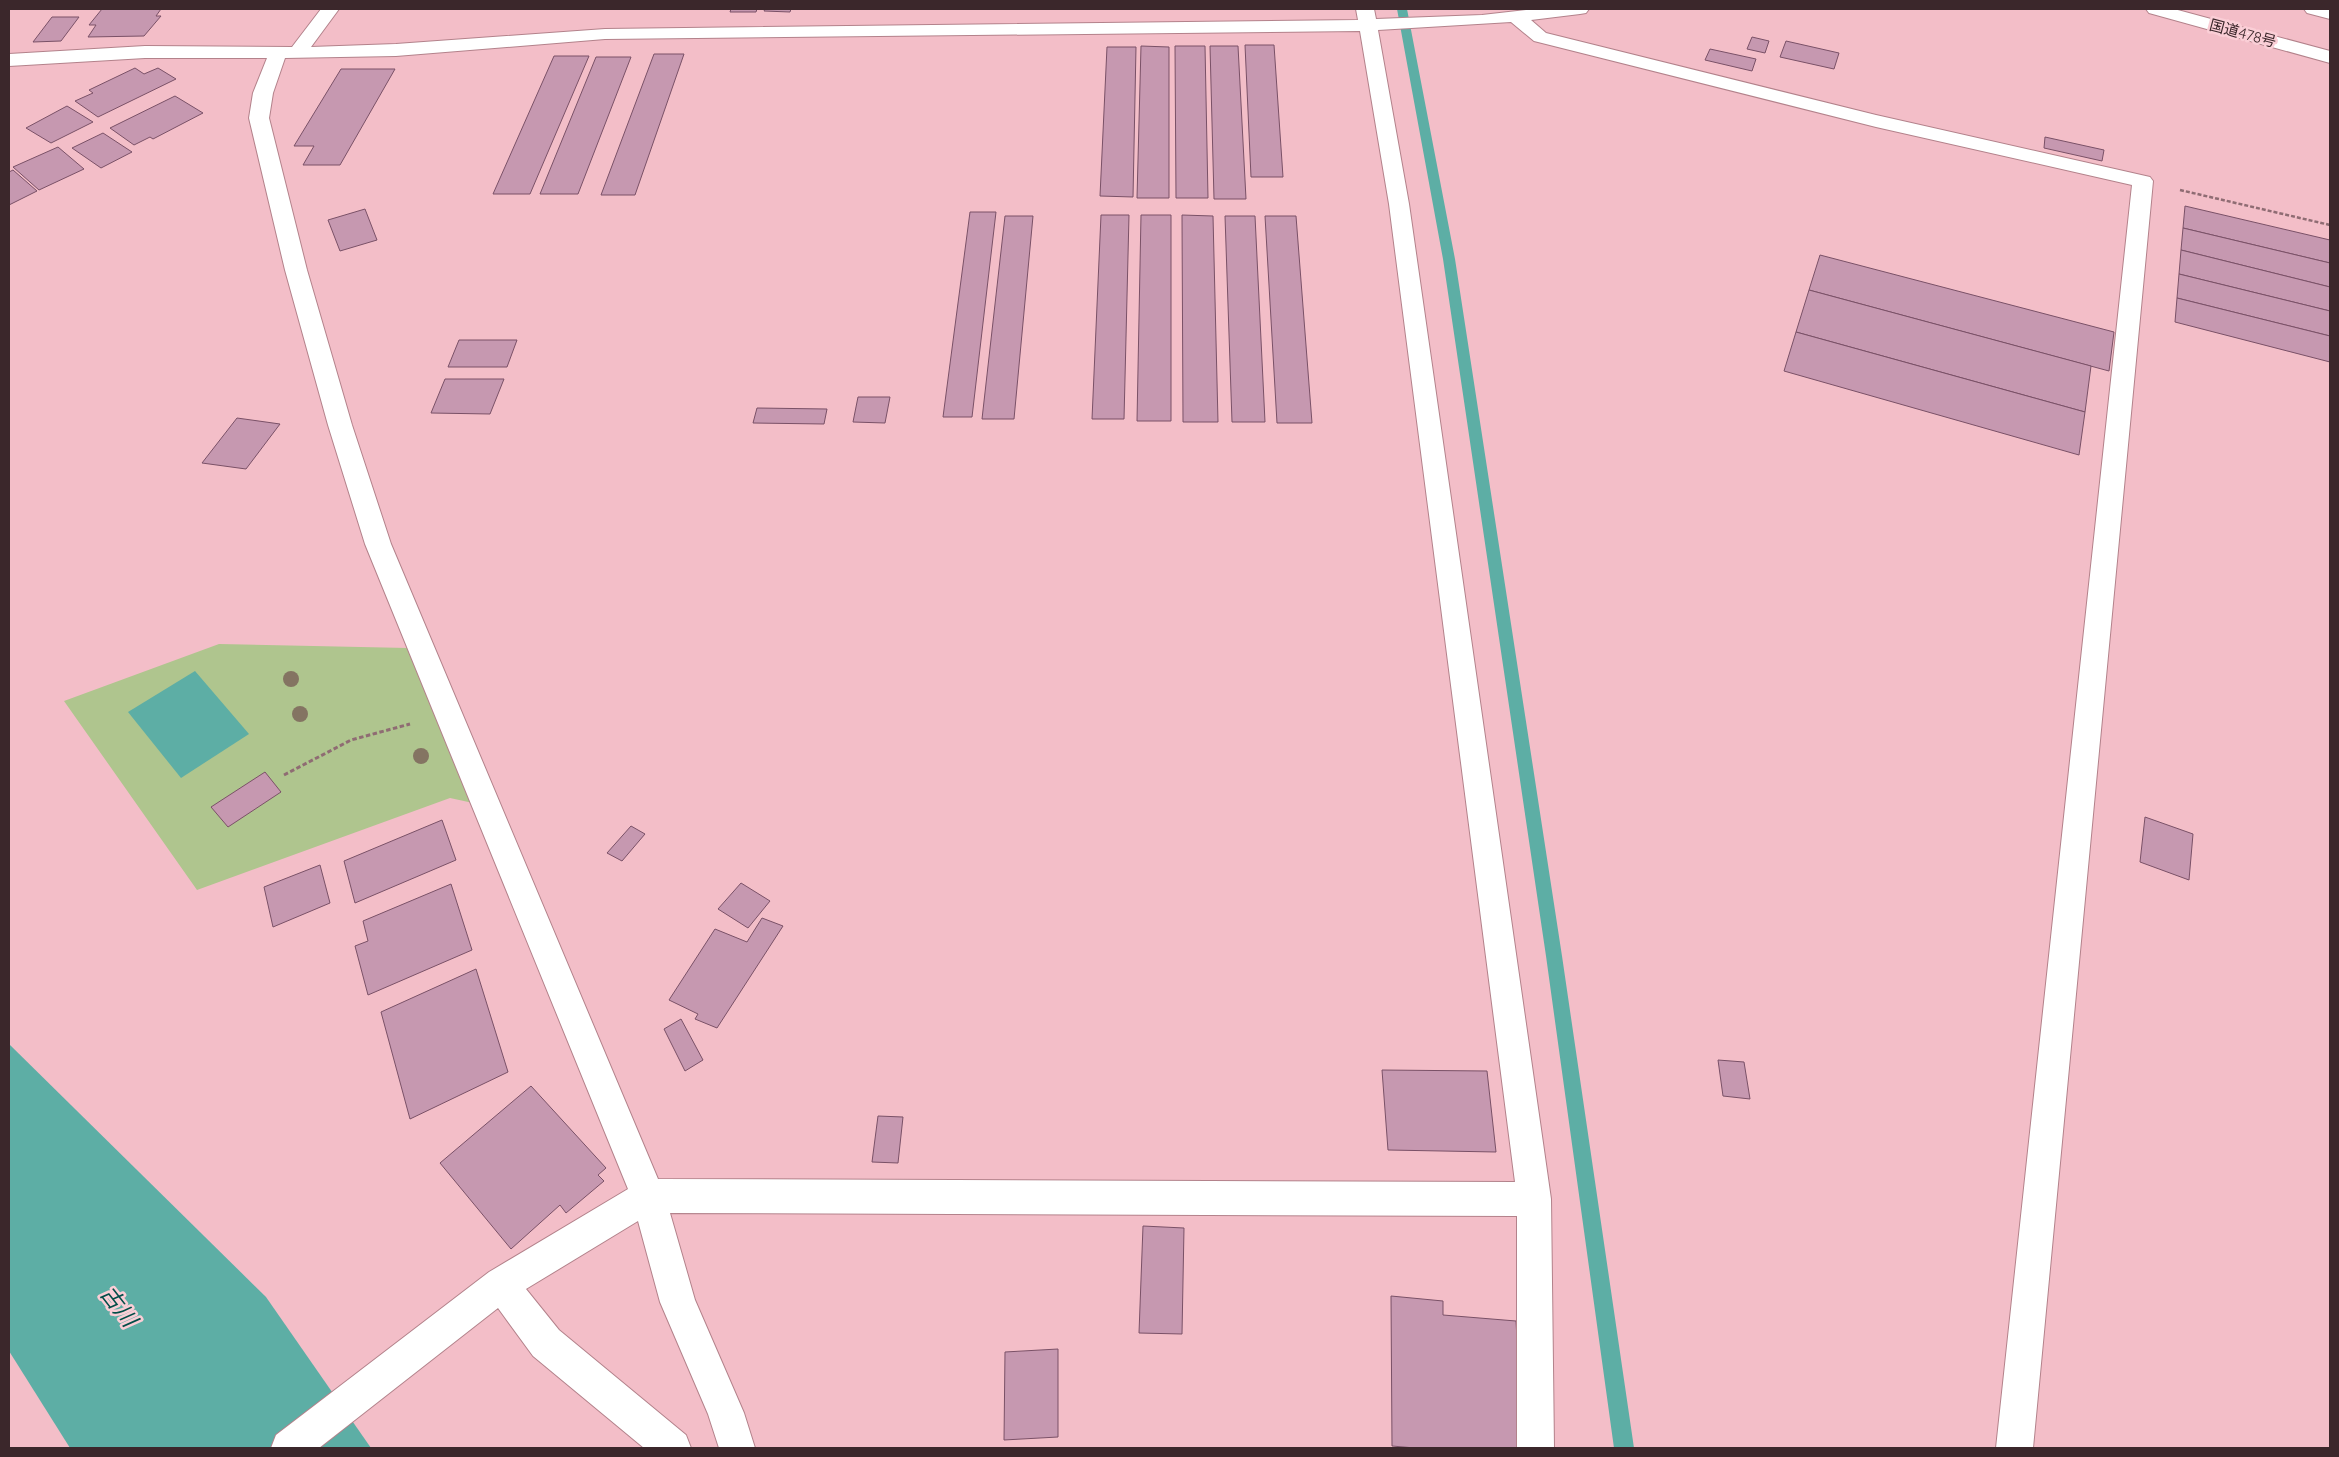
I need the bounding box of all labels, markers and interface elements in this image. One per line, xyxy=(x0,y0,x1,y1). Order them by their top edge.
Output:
street label: 国道478号 xyxy=(2208,15,2278,51)
water label: 古川 xyxy=(94,1280,145,1334)

